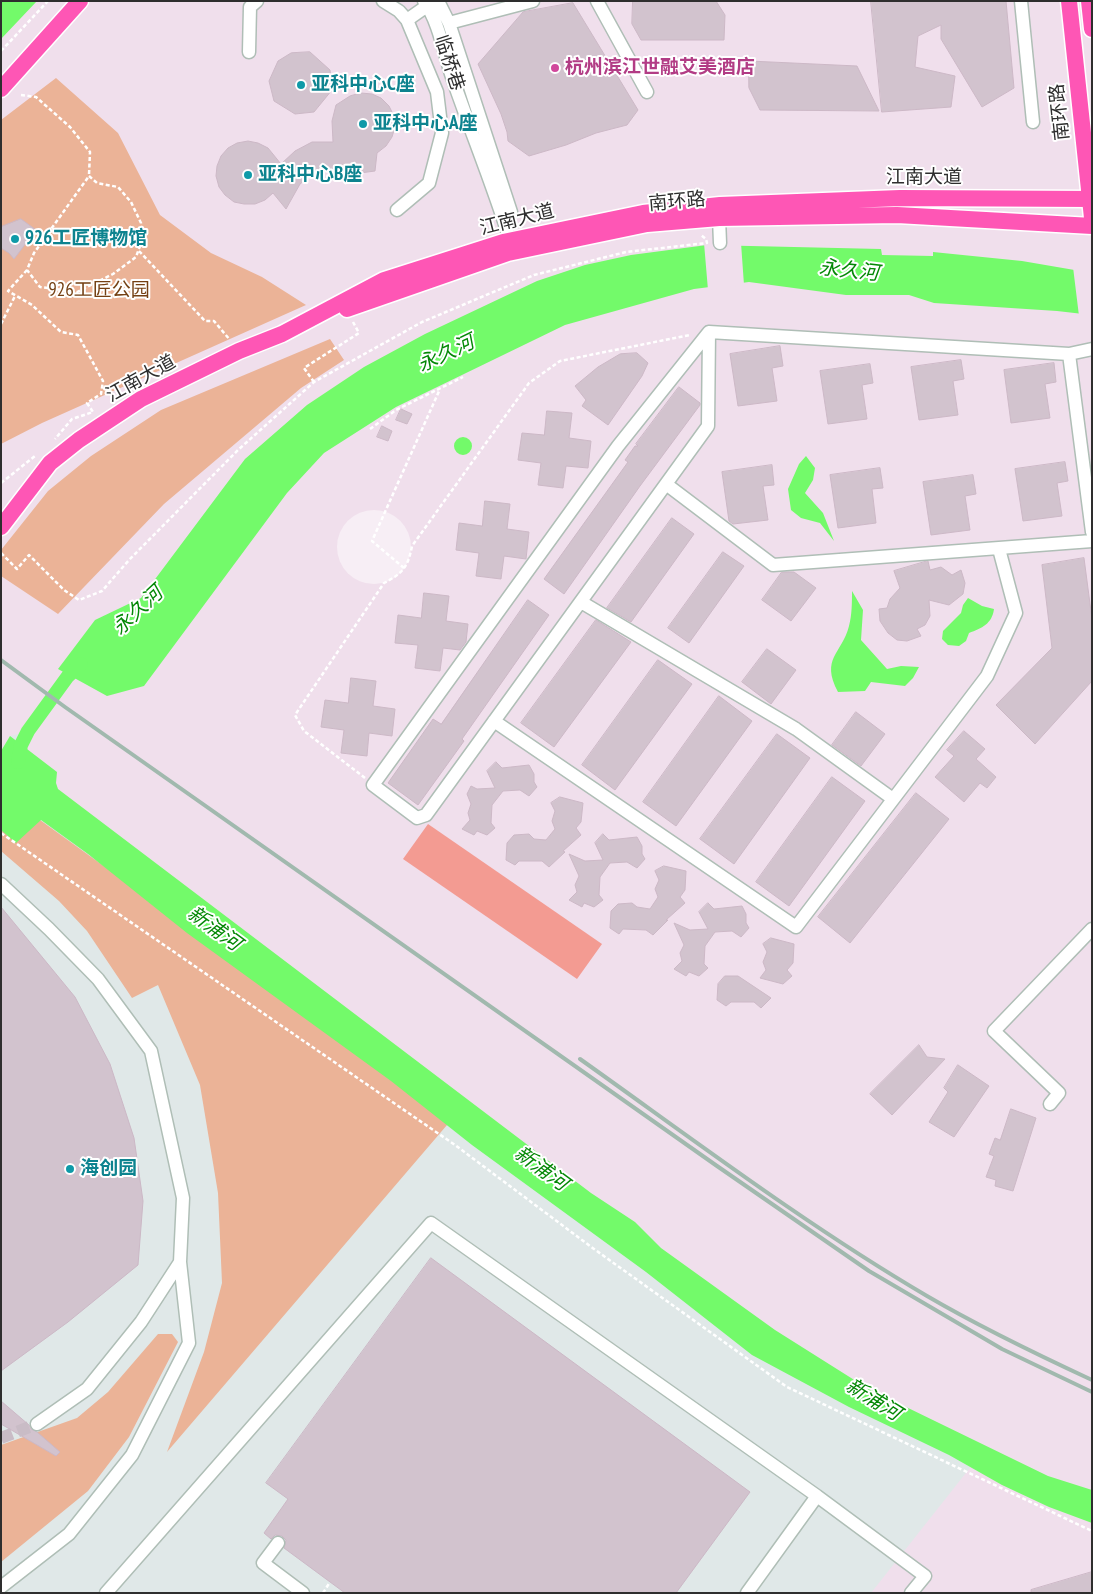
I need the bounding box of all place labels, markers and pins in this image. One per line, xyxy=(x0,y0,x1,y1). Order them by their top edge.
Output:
place label: 杭州滨江世融艾美酒店 xyxy=(565,57,755,79)
marker: 杭州滨江世融艾美酒店 xyxy=(549,62,561,74)
place label: 亚科中心C座 xyxy=(311,74,415,96)
marker: 亚科中心C座 xyxy=(295,79,307,91)
place label: 亚科中心A座 xyxy=(373,113,478,135)
marker: 亚科中心A座 xyxy=(357,118,369,130)
place label: 亚科中心B座 xyxy=(258,164,362,186)
marker: 亚科中心B座 xyxy=(242,169,254,181)
place label: 926工匠博物馆 xyxy=(25,228,147,250)
marker: 926工匠博物馆 xyxy=(9,233,21,245)
place label: 海创园 xyxy=(80,1158,137,1180)
marker: 海创园 xyxy=(64,1163,76,1175)

